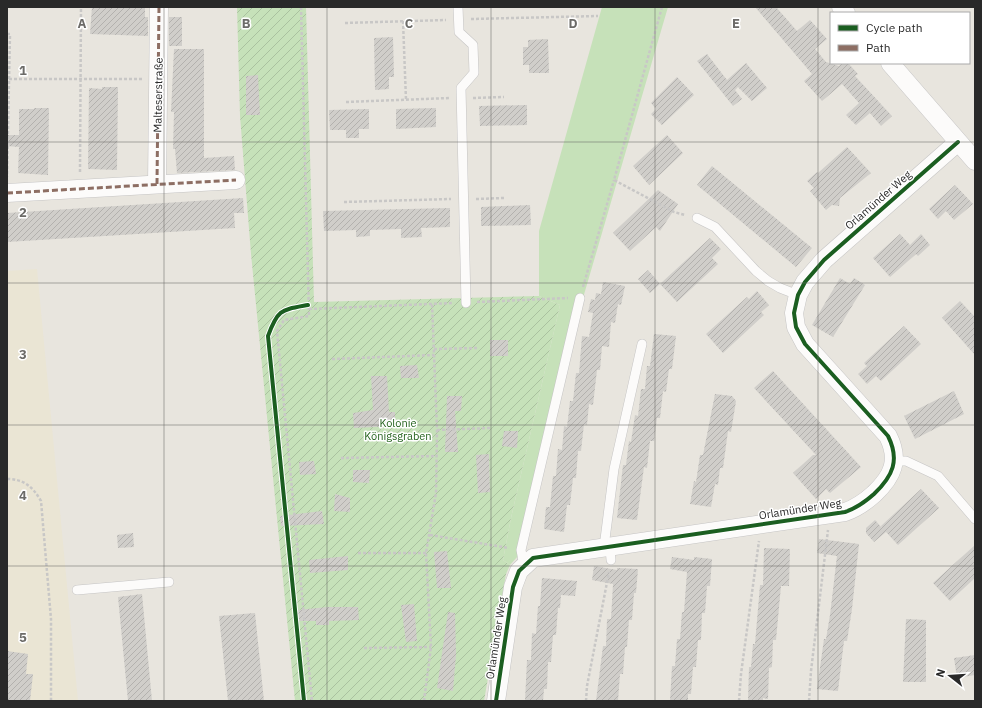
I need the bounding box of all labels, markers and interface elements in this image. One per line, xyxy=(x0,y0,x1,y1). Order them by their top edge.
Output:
legend xyxy=(830,12,970,64)
text: A xyxy=(78,15,87,32)
text: B xyxy=(242,15,251,32)
text: C xyxy=(405,15,414,32)
text: D xyxy=(568,15,578,32)
text: E xyxy=(732,15,740,32)
text: Cycle path xyxy=(866,20,923,35)
text: Path xyxy=(866,40,891,55)
street label: Malteserstraße xyxy=(150,57,166,133)
text: 1 xyxy=(19,62,27,79)
street label: Orlamünder Weg xyxy=(842,167,914,233)
text: 2 xyxy=(19,204,27,221)
text: 3 xyxy=(19,346,27,363)
park label: Kolonie Königsgraben xyxy=(364,416,432,443)
text: 4 xyxy=(19,487,27,504)
street label: Orlamünder Weg xyxy=(758,496,842,522)
street label: Orlamünder Weg xyxy=(483,596,509,680)
text: 5 xyxy=(19,629,27,646)
north arrow xyxy=(930,656,970,696)
text: N xyxy=(933,667,948,679)

